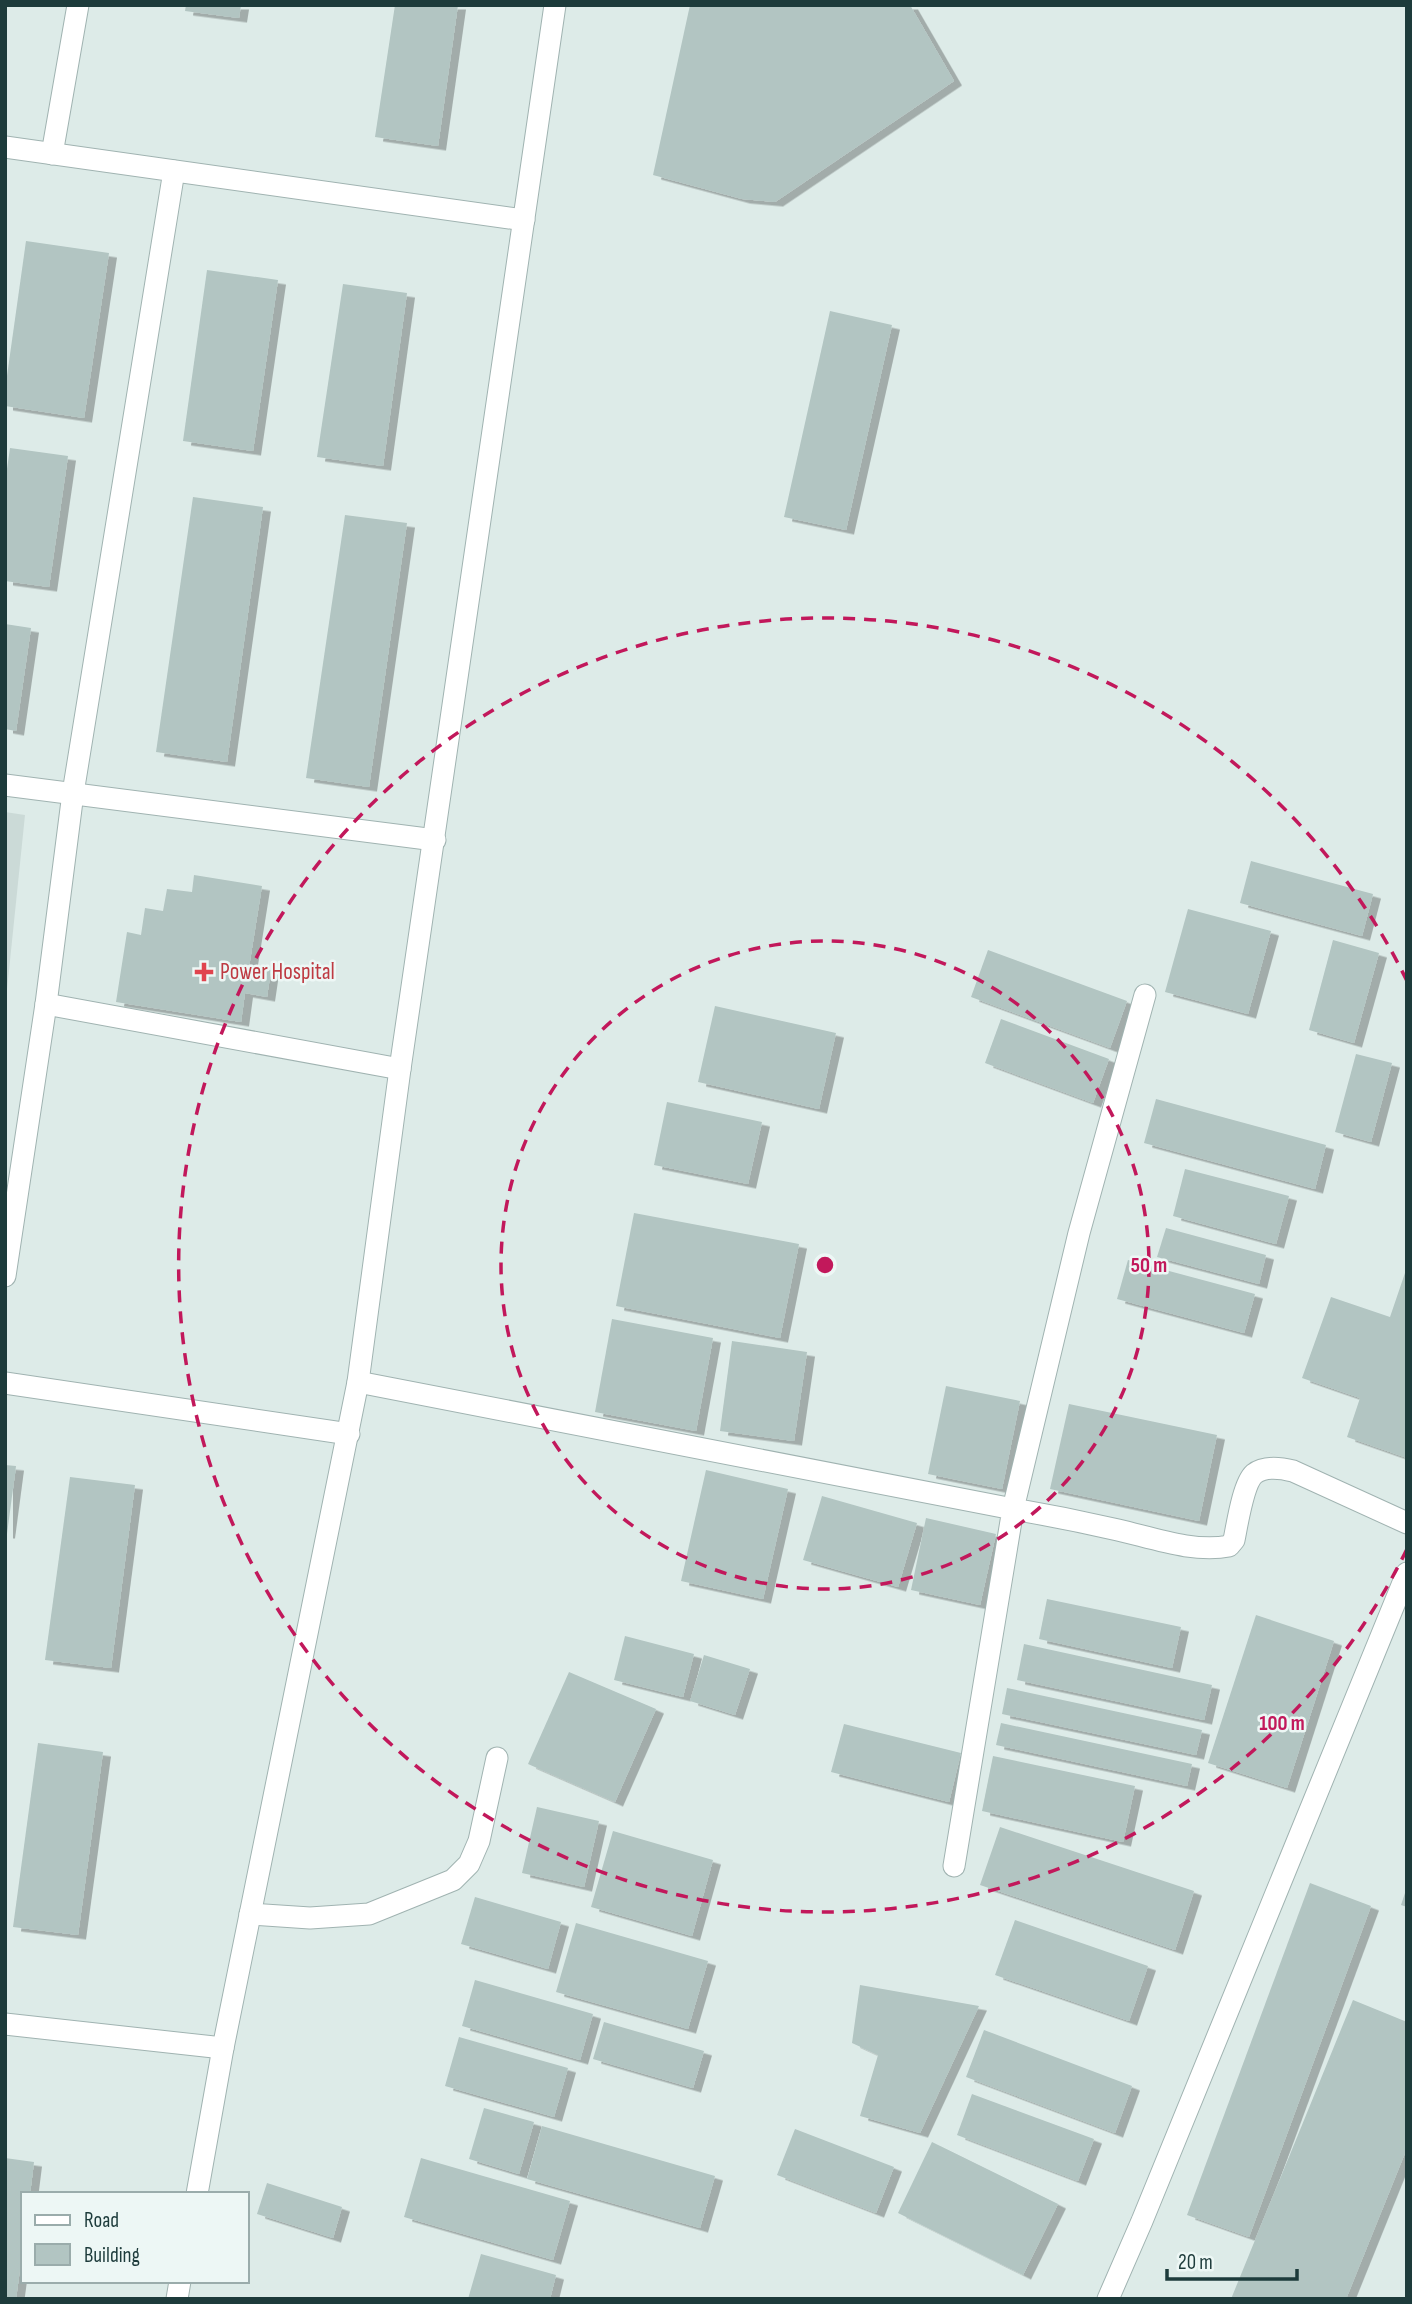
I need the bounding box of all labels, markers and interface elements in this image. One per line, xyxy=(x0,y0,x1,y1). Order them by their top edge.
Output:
place label: Power Hospital xyxy=(220,958,335,986)
marker: Power Hospital xyxy=(194,962,214,982)
centre of rings xyxy=(813,1253,837,1277)
text: 50 m xyxy=(1131,1253,1167,1278)
text: 100 m xyxy=(1259,1711,1305,1736)
legend xyxy=(21,2192,248,2283)
text: Road xyxy=(84,2208,119,2233)
scale bar xyxy=(1167,2238,1296,2282)
text: Building xyxy=(84,2243,140,2268)
text: 20 m xyxy=(1178,2250,1213,2275)

